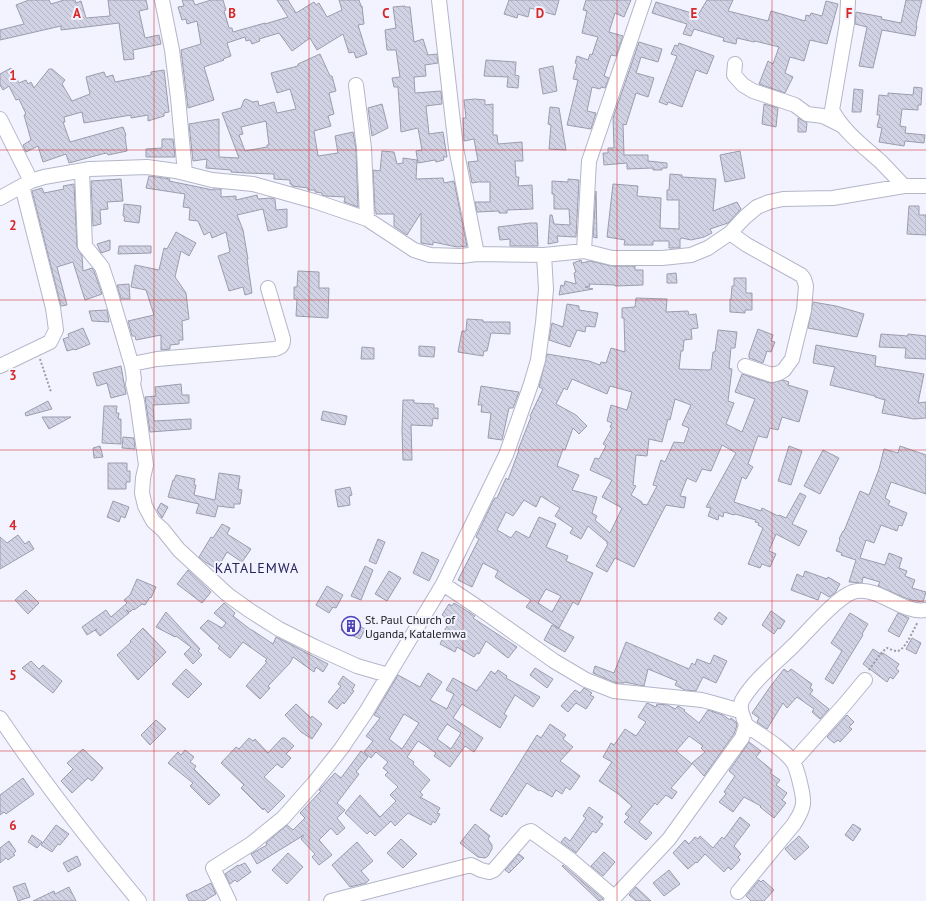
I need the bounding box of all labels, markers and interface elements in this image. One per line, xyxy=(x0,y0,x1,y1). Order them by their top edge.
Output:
text: A xyxy=(73,5,81,22)
text: B xyxy=(228,5,236,22)
text: C xyxy=(382,5,390,22)
text: D xyxy=(536,5,544,22)
text: E xyxy=(691,5,698,22)
text: F xyxy=(846,5,853,22)
text: 1 xyxy=(9,67,17,84)
text: 2 xyxy=(9,217,17,234)
text: 3 xyxy=(9,367,17,384)
text: 4 xyxy=(9,517,17,534)
district label: KATALEMWA xyxy=(215,559,299,577)
place label: St. Paul Church of Uganda, Katalemwa xyxy=(365,612,466,641)
building icon: St. Paul Church of Uganda, Katalemwa xyxy=(340,615,362,637)
text: 5 xyxy=(9,667,17,684)
text: 6 xyxy=(9,817,17,834)

